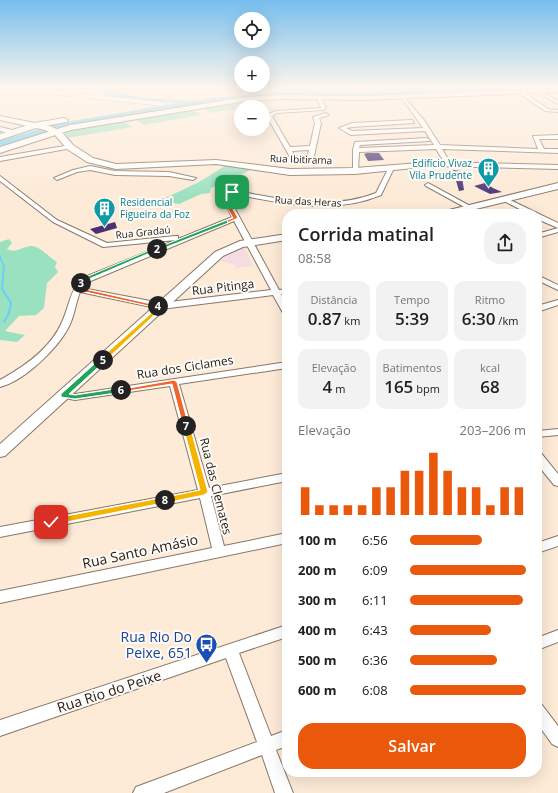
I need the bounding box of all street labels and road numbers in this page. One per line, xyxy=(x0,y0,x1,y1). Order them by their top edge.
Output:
street label: Rua Ibitirama xyxy=(270,151,332,167)
street label: Rua das Heras xyxy=(274,192,342,210)
street label: Rua Gradaú xyxy=(115,222,171,242)
street label: Rua Pitinga xyxy=(191,275,255,299)
street label: Rua dos Ciclames xyxy=(135,351,235,383)
street label: Rua das Clemates xyxy=(196,436,236,536)
street label: Rua Santo Amásio xyxy=(80,529,200,573)
street label: Rua Rio do Peixe xyxy=(54,665,164,717)

